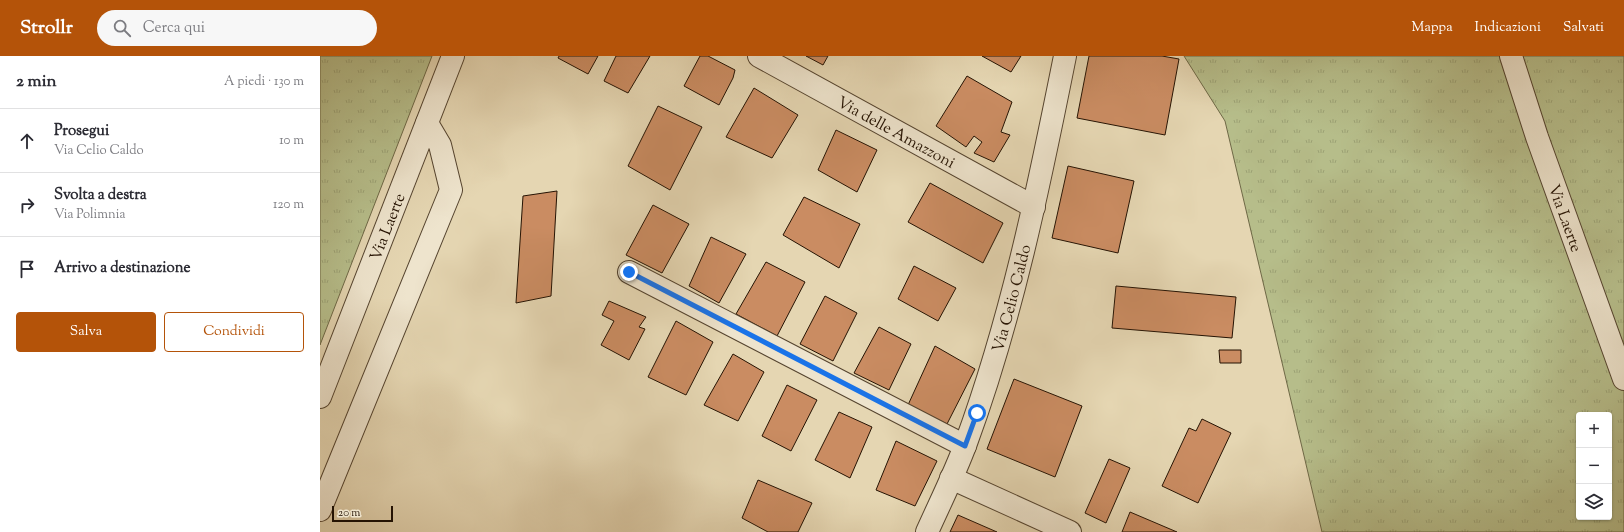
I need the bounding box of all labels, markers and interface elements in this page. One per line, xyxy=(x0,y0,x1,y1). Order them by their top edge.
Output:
search box xyxy=(97,10,377,46)
text: Strollr xyxy=(20,15,73,42)
icon: search xyxy=(111,17,133,39)
text: Cerca qui xyxy=(143,18,205,39)
text: Mappa xyxy=(1412,18,1453,38)
text: Indicazioni xyxy=(1475,18,1541,38)
text: Salvati xyxy=(1563,18,1604,38)
text: 2 min xyxy=(16,70,57,94)
text: A piedi · 130 m xyxy=(224,73,304,91)
street label: Via delle Amazzoni xyxy=(832,92,959,176)
text: Prosegui xyxy=(54,121,109,142)
icon: ahead xyxy=(16,130,38,152)
text: 10 m xyxy=(279,132,304,150)
text: Via Celio Caldo xyxy=(54,142,144,160)
street label: Via Laerte xyxy=(1541,182,1586,256)
text: Svolta a destra xyxy=(54,185,147,206)
street label: Via Laerte xyxy=(365,190,412,264)
icon: right xyxy=(16,194,38,216)
text: 120 m xyxy=(273,196,304,214)
text: Via Polimnia xyxy=(54,206,125,224)
street label: Via Celio Caldo xyxy=(988,242,1038,355)
icon: arrive xyxy=(16,258,38,280)
text: Arrivo a destinazione xyxy=(54,258,190,279)
route end xyxy=(620,263,638,281)
button: Salva xyxy=(16,312,156,352)
button: Condividi xyxy=(164,312,304,352)
route start xyxy=(968,404,986,422)
map controls xyxy=(1576,412,1612,520)
button: + xyxy=(1576,412,1612,448)
button: − xyxy=(1576,448,1612,484)
button: layers xyxy=(1576,484,1612,520)
scale bar xyxy=(332,504,393,523)
text: 20 m xyxy=(338,505,360,521)

